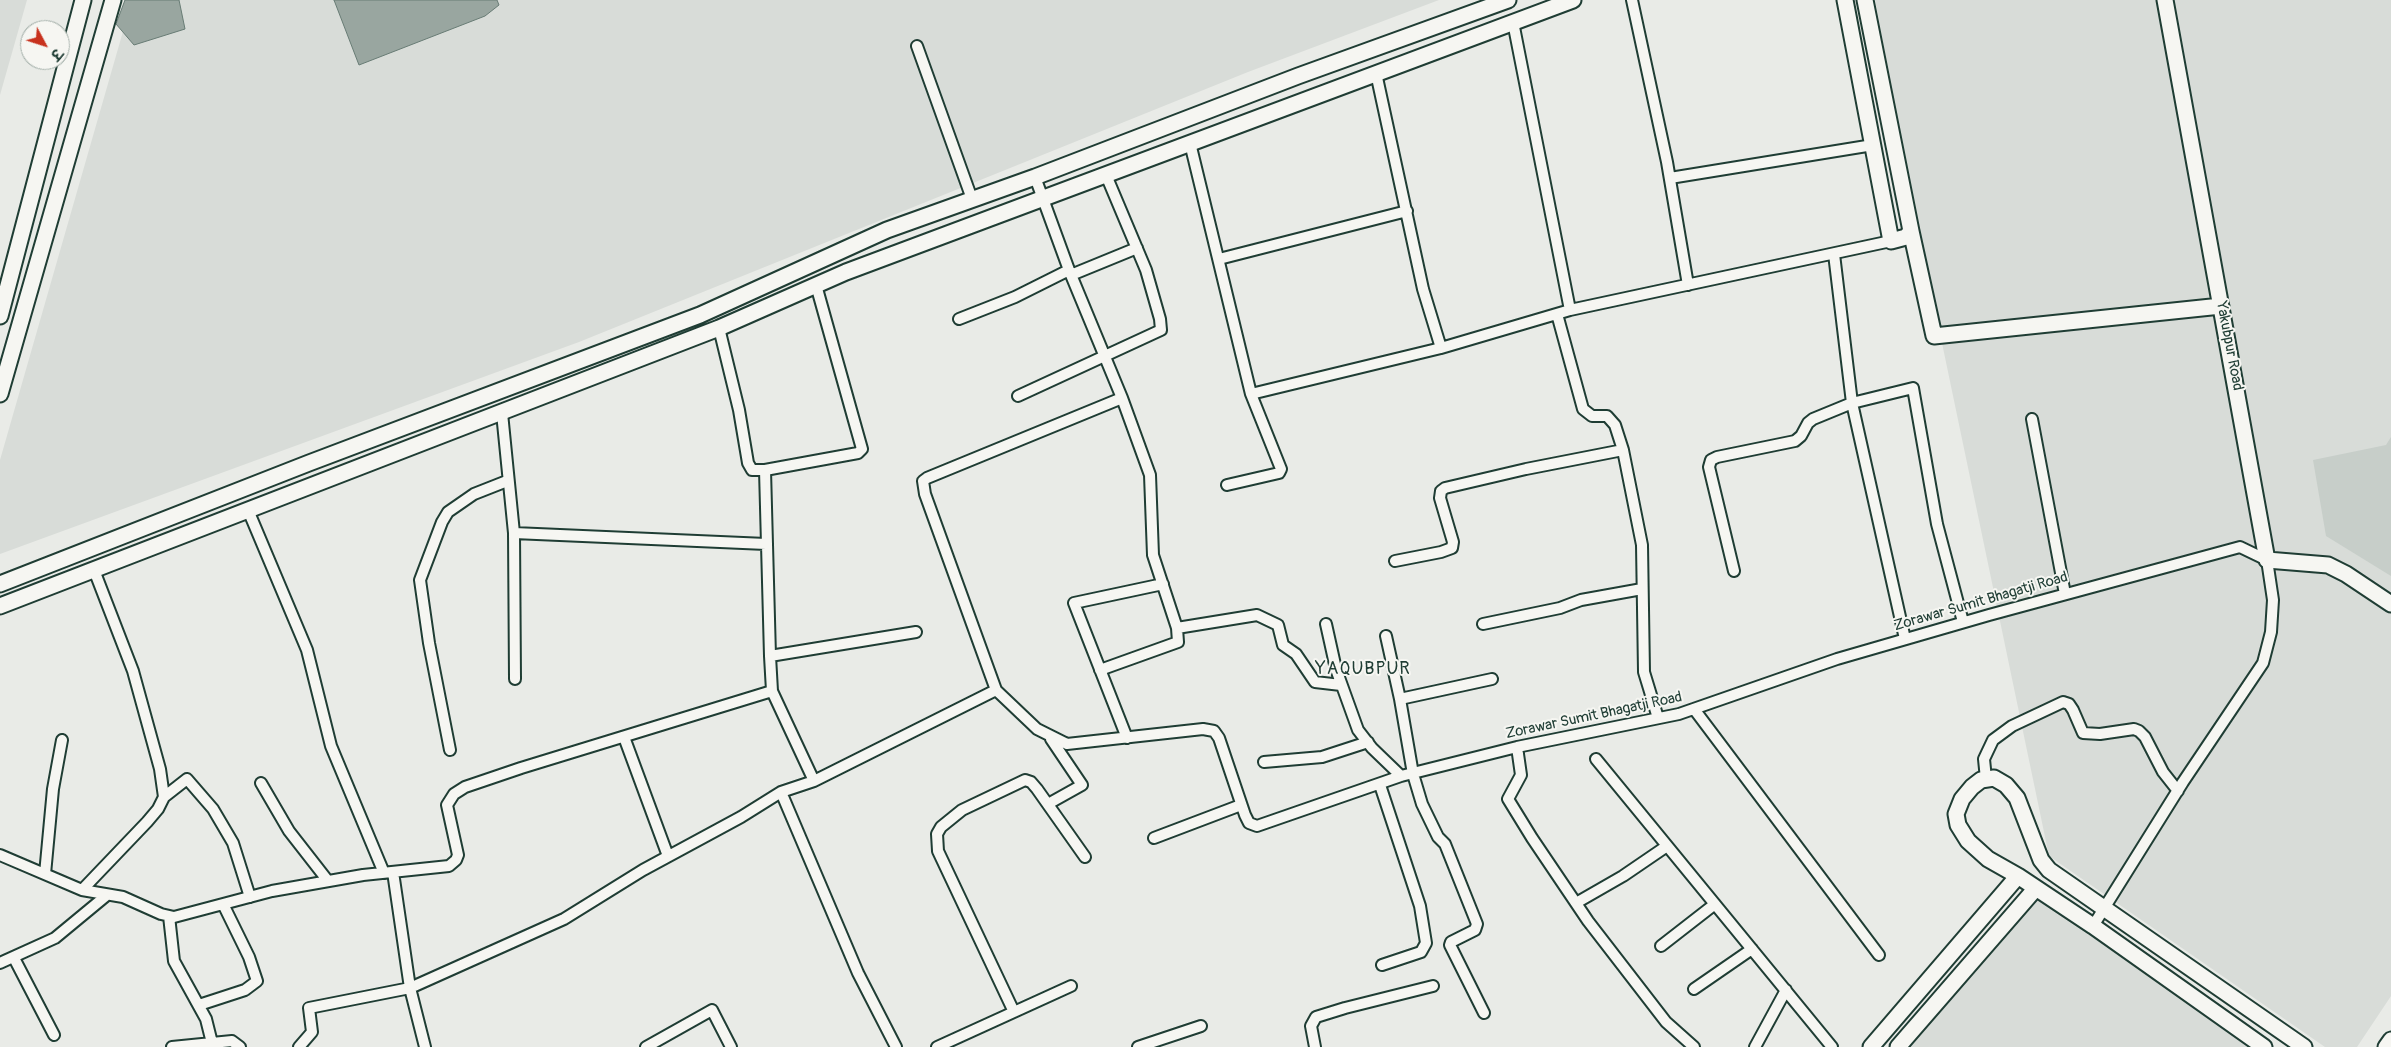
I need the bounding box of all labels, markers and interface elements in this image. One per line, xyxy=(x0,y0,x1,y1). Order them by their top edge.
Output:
north arrow xyxy=(20,20,70,70)
text: उ xyxy=(47,45,66,63)
street label: Yakubpur Road xyxy=(2212,300,2246,392)
street label: Zorawar Sumit Bhagatji Road xyxy=(1892,569,2070,635)
district label: YAQUBPUR xyxy=(1314,658,1412,680)
street label: Zorawar Sumit Bhagatji Road xyxy=(1504,688,1684,744)

